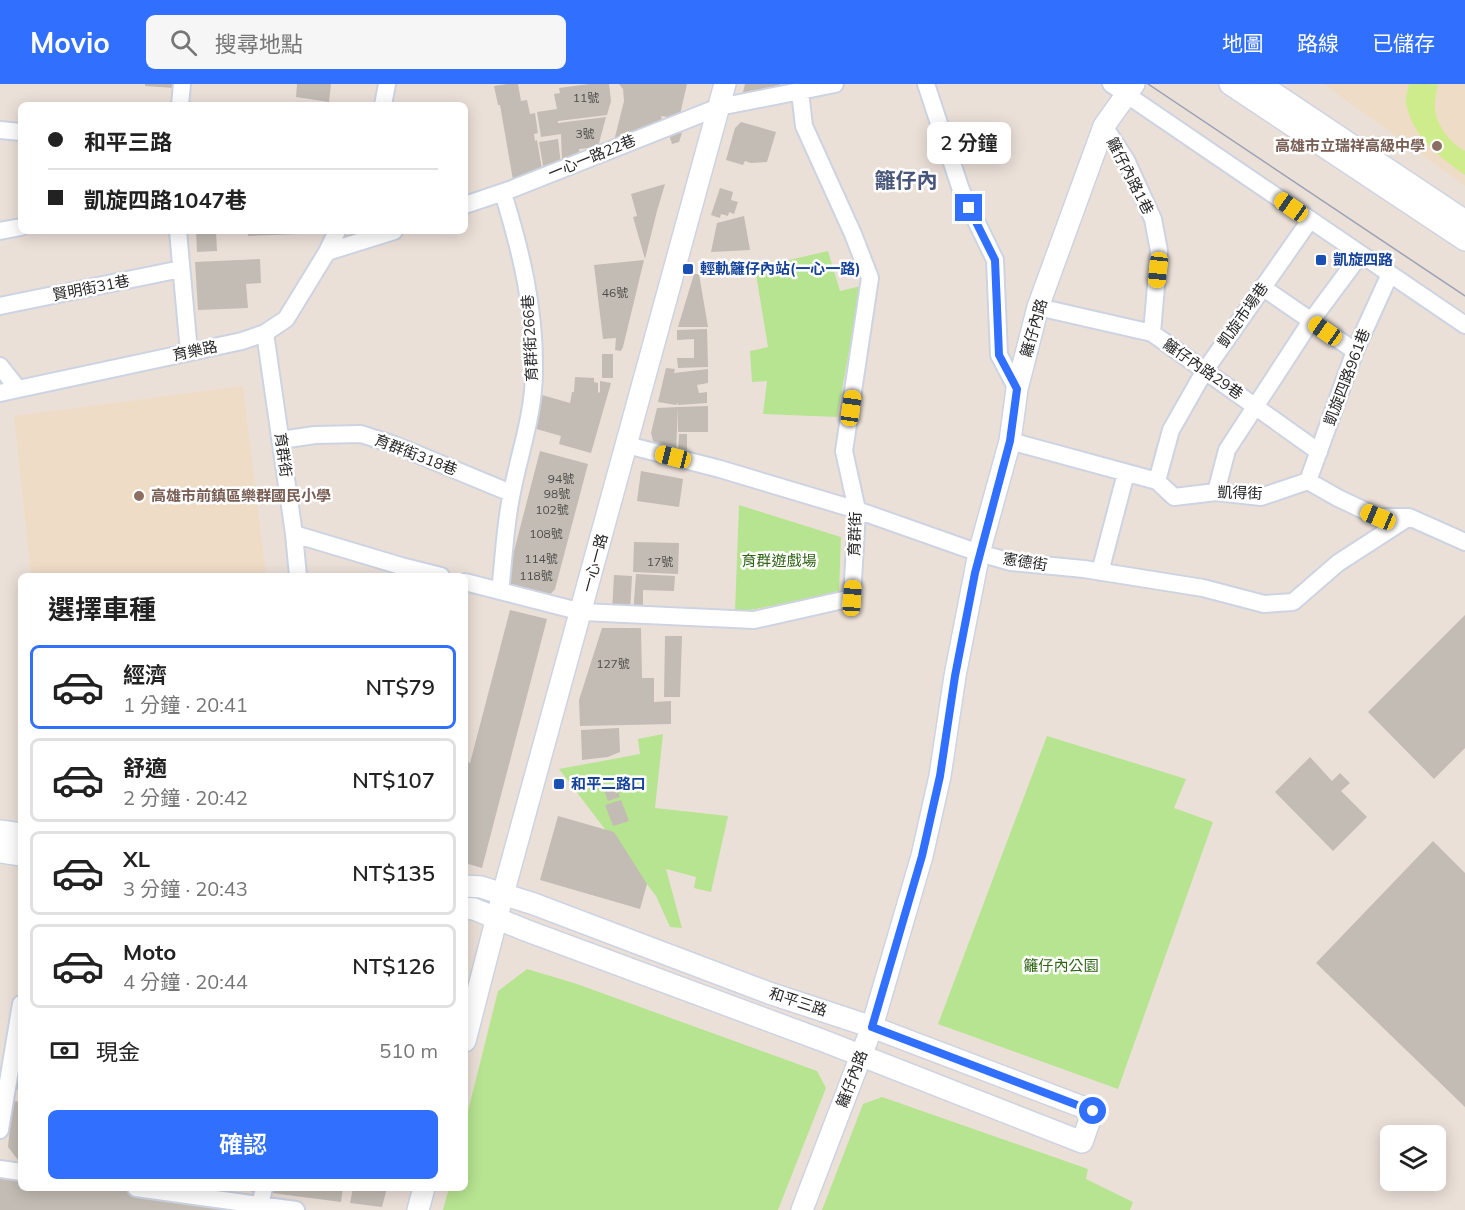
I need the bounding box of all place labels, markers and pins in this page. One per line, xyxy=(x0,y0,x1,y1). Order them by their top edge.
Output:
place label: 高雄市立瑞祥高級中學 xyxy=(1275,136,1425,155)
marker: 高雄市立瑞祥高級中學 xyxy=(1430,139,1444,153)
place label: 凱旋四路 xyxy=(1333,250,1393,269)
marker: 凱旋四路 xyxy=(1314,253,1328,267)
place label: 輕軌籬仔內站(一心一路) xyxy=(700,259,861,278)
marker: 輕軌籬仔內站(一心一路) xyxy=(681,262,695,276)
place label: 高雄市前鎮區樂群國民小學 xyxy=(151,486,331,505)
marker: 高雄市前鎮區樂群國民小學 xyxy=(132,489,146,503)
place label: 和平二路口 xyxy=(571,774,646,793)
marker: 和平二路口 xyxy=(552,777,566,791)

